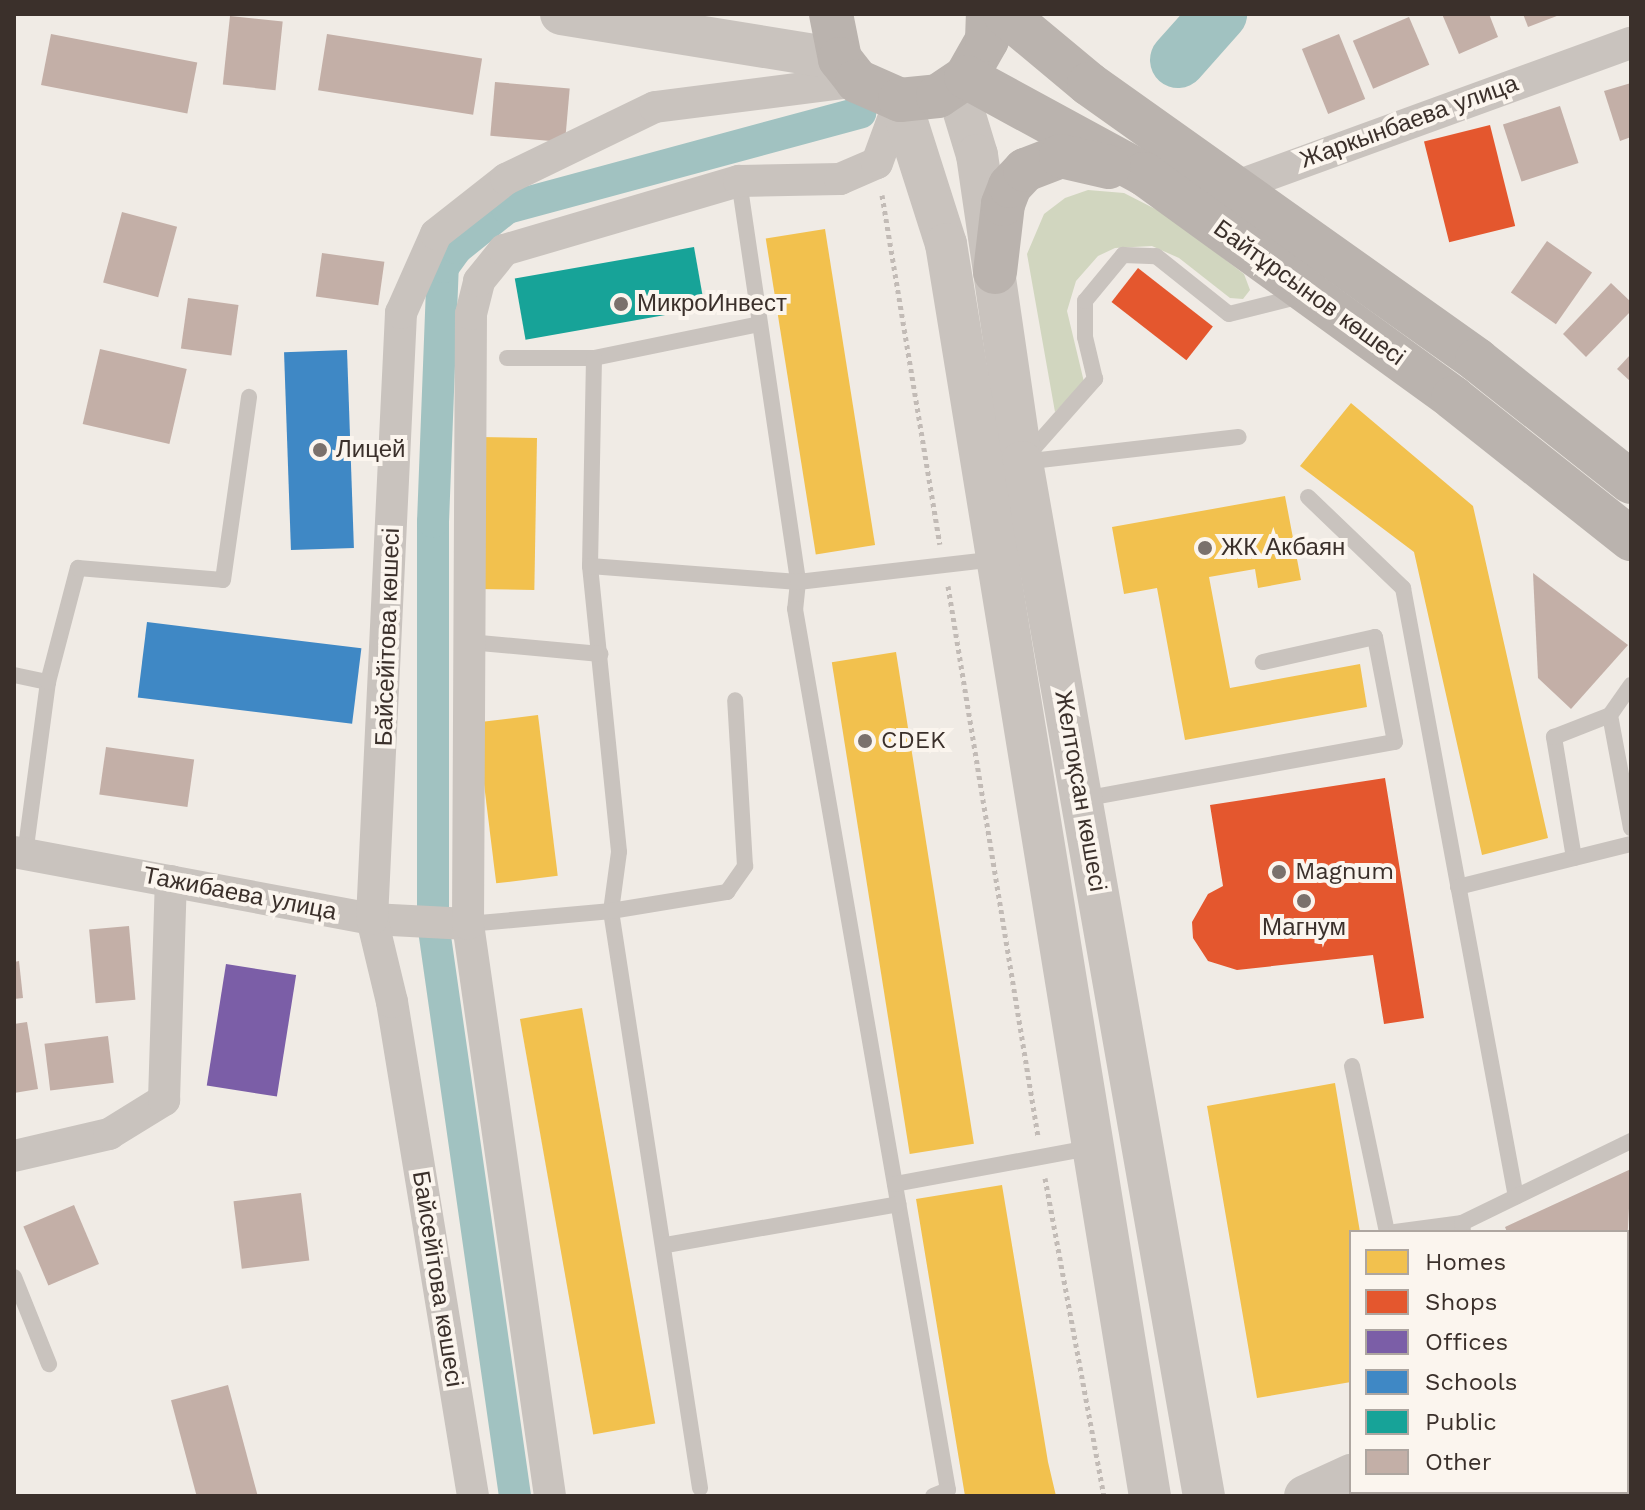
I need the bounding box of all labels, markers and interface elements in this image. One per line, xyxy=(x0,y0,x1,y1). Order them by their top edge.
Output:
street label: Жаркынбаева улица xyxy=(1296,69,1522,175)
street label: Байтұрсынов көшесі xyxy=(1208,214,1410,372)
place label: МикроИнвест xyxy=(637,290,787,318)
marker: МикроИнвест xyxy=(612,295,630,313)
place label: Лицей xyxy=(336,436,405,464)
marker: Лицей xyxy=(311,441,329,459)
street label: Байсейітова көшесі xyxy=(370,527,406,747)
place label: ЖК Акбаян xyxy=(1221,534,1345,562)
marker: ЖК Акбаян xyxy=(1196,539,1214,557)
street label: Желтоқсан көшесі xyxy=(1048,688,1112,894)
place label: CDEK xyxy=(881,727,946,755)
marker: CDEK xyxy=(856,732,874,750)
place label: Magnum xyxy=(1295,858,1394,886)
street label: Тажибаева улица xyxy=(141,861,339,927)
marker: Magnum xyxy=(1270,863,1288,881)
marker: Магнум xyxy=(1295,892,1313,910)
place label: Магнум xyxy=(1262,914,1346,942)
street label: Байсейітова көшесі xyxy=(406,1169,468,1389)
legend xyxy=(1349,1230,1629,1494)
text: Homes xyxy=(1425,1248,1506,1276)
text: Shops xyxy=(1425,1288,1497,1316)
text: Offices xyxy=(1425,1328,1508,1356)
text: Schools xyxy=(1425,1368,1517,1396)
text: Public xyxy=(1425,1408,1497,1436)
text: Other xyxy=(1425,1448,1492,1476)

